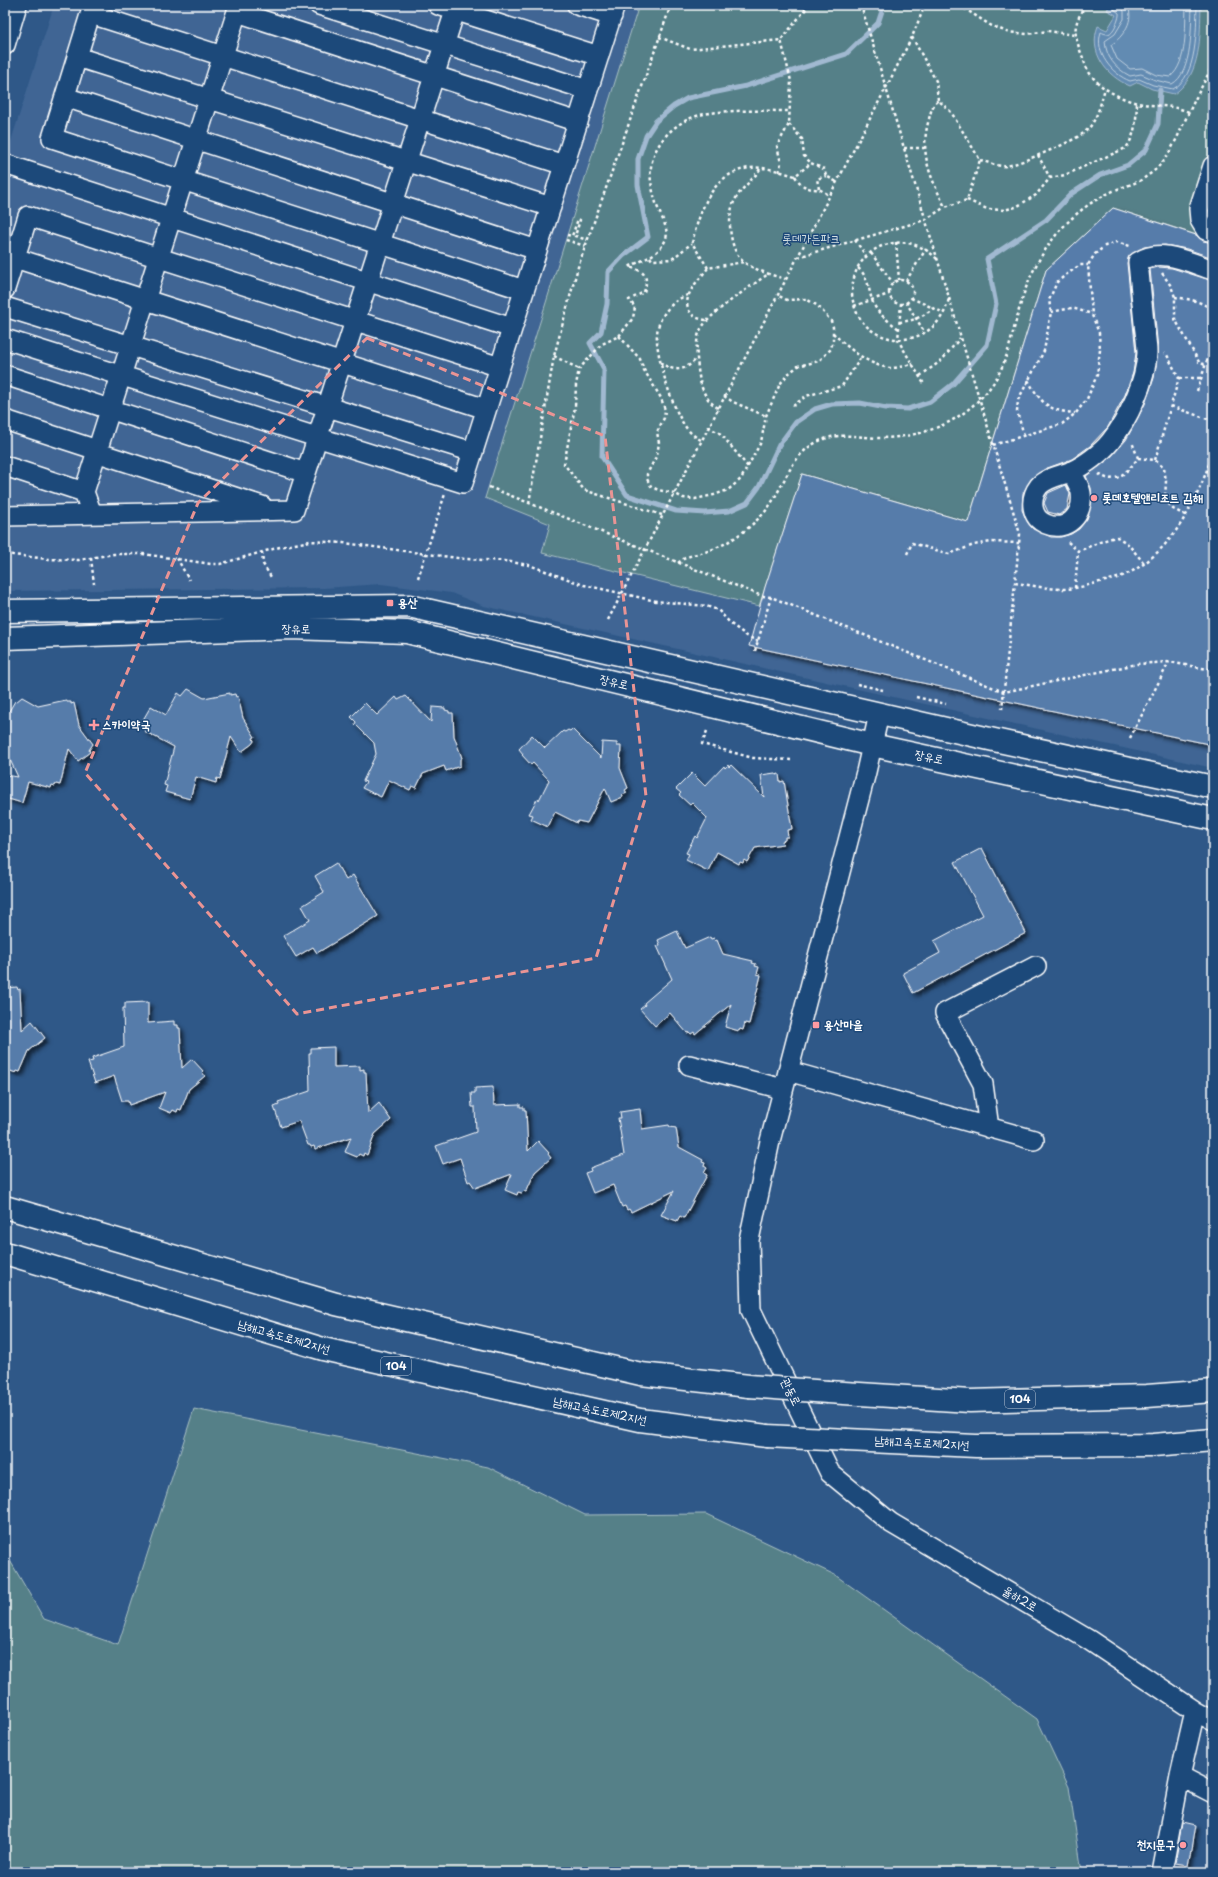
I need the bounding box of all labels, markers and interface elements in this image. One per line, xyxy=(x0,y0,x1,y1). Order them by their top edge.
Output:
park label: 롯데가든파크 xyxy=(782,229,840,247)
place label: 롯데호텔앤리조트 김해 xyxy=(1102,488,1203,506)
marker: 롯데호텔앤리조트 김해 xyxy=(1089,493,1099,503)
place label: 용산 xyxy=(398,593,418,611)
marker: 용산 xyxy=(385,598,395,608)
street label: 장유로 xyxy=(281,619,311,637)
street label: 장유로 xyxy=(598,669,630,693)
place label: 스카이약국 xyxy=(102,715,151,733)
marker: 스카이약국 xyxy=(89,720,99,730)
street label: 장유로 xyxy=(913,744,945,768)
place label: 용산마을 xyxy=(824,1015,863,1033)
marker: 용산마을 xyxy=(811,1020,821,1030)
street label: 남해고속도로제2지선 xyxy=(236,1314,333,1358)
road number: 104 xyxy=(381,1357,411,1375)
street label: 관동로 xyxy=(777,1375,806,1409)
road number: 104 xyxy=(1005,1390,1035,1408)
street label: 남해고속도로제2지선 xyxy=(552,1391,649,1429)
street label: 남해고속도로제2지선 xyxy=(874,1431,970,1453)
street label: 율하2로 xyxy=(1000,1581,1041,1615)
place label: 천지문구 xyxy=(1136,1835,1175,1853)
marker: 천지문구 xyxy=(1178,1840,1188,1850)

